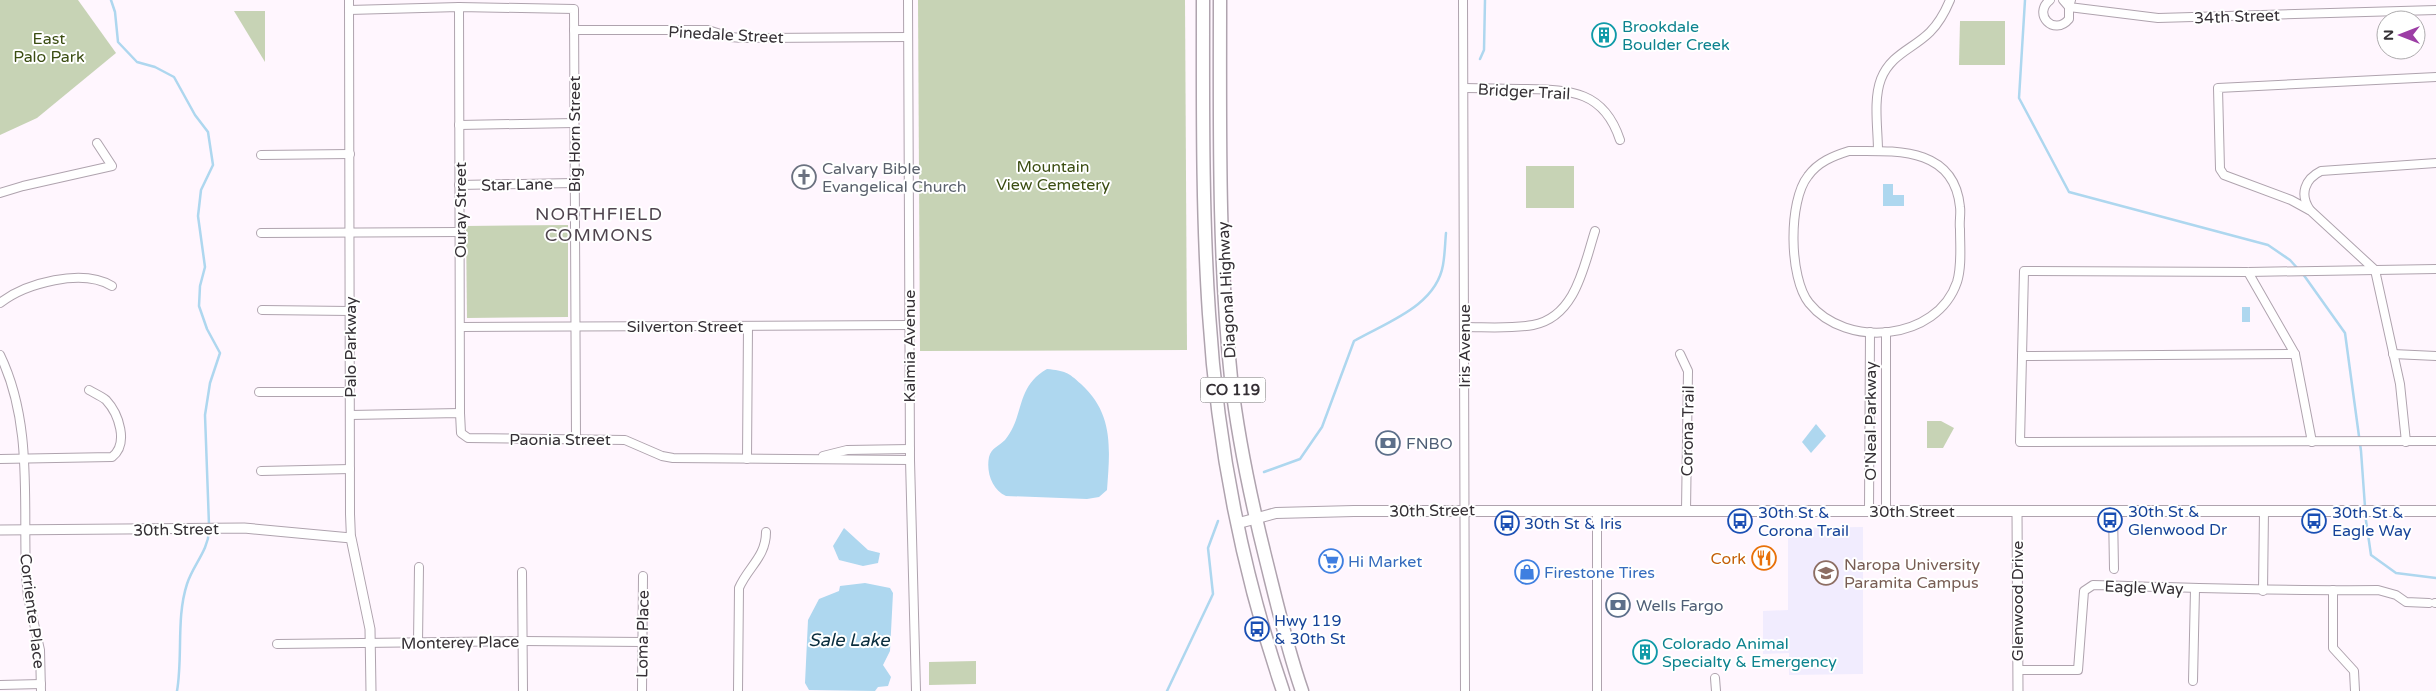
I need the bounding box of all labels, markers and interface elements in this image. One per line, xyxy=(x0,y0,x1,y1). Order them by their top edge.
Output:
street label: 34th Street xyxy=(2194,6,2280,28)
north arrow xyxy=(2376,10,2426,60)
place label: Brookdale Boulder Creek xyxy=(1622,17,1730,55)
street label: Pinedale Street xyxy=(668,22,784,48)
building icon: Brookdale Boulder Creek xyxy=(1591,22,1617,48)
park label: East Palo Park xyxy=(13,29,85,67)
text: N xyxy=(2380,29,2397,41)
street label: Big Horn Street xyxy=(565,76,585,192)
street label: Bridger Trail xyxy=(1477,80,1571,104)
park label: Mountain View Cemetery xyxy=(996,157,1110,195)
place label: Calvary Bible Evangelical Church xyxy=(822,159,967,197)
street label: Ouray Street xyxy=(451,162,471,258)
church icon: Calvary Bible Evangelical Church xyxy=(791,164,817,190)
street label: Star Lane xyxy=(481,174,553,196)
district label: NORTHFIELD COMMONS xyxy=(535,203,663,246)
street label: Diagonal Highway xyxy=(1213,221,1241,359)
street label: Kalmia Avenue xyxy=(900,290,920,402)
street label: Palo Parkway xyxy=(341,296,361,398)
street label: Iris Avenue xyxy=(1455,304,1475,388)
street label: Silverton Street xyxy=(627,317,743,337)
street label: O'Neal Parkway xyxy=(1861,361,1881,481)
road number: CO 119 xyxy=(1200,378,1266,402)
street label: Corona Trail xyxy=(1677,385,1699,477)
street label: Paonia Street xyxy=(509,430,611,450)
bank icon: FNBO xyxy=(1375,430,1401,456)
place label: FNBO xyxy=(1406,434,1453,454)
street label: 30th Street xyxy=(1389,500,1475,522)
street label: 30th Street xyxy=(1869,502,1955,522)
place label: 30th St & Glenwood Dr xyxy=(2128,502,2228,540)
place label: 30th St & Corona Trail xyxy=(1758,503,1849,541)
place label: 30th St & Eagle Way xyxy=(2332,503,2412,541)
bus stop icon: 30th St & Glenwood Dr xyxy=(2097,507,2123,533)
bus stop icon: 30th St & Corona Trail xyxy=(1727,508,1753,534)
bus stop icon: 30th St & Eagle Way xyxy=(2301,508,2327,534)
bus stop icon: 30th St & Iris xyxy=(1494,510,1520,536)
place label: 30th St & Iris xyxy=(1524,514,1622,534)
street label: 30th Street xyxy=(133,519,219,541)
street label: Glenwood Drive xyxy=(2008,541,2028,661)
restaurant icon: Cork xyxy=(1751,545,1777,571)
supermarket icon: Hi Market xyxy=(1318,548,1344,574)
place label: Cork xyxy=(1711,549,1746,569)
street label: Corriente Place xyxy=(15,552,49,670)
place label: Hi Market xyxy=(1348,552,1422,572)
place label: Naropa University Paramita Campus xyxy=(1844,555,1981,593)
shop icon: Firestone Tires xyxy=(1514,559,1540,585)
school or university icon: Naropa University Paramita Campus xyxy=(1813,560,1839,586)
place label: Firestone Tires xyxy=(1544,563,1655,583)
street label: Eagle Way xyxy=(2104,577,2184,599)
street label: Loma Place xyxy=(632,590,654,678)
bank icon: Wells Fargo xyxy=(1605,592,1631,618)
place label: Wells Fargo xyxy=(1636,596,1724,616)
place label: Hwy 119 & 30th St xyxy=(1274,611,1346,649)
bus stop icon: Hwy 119 & 30th St xyxy=(1244,616,1270,642)
water label: Sale Lake xyxy=(809,629,890,651)
street label: Monterey Place xyxy=(401,632,519,654)
place label: Colorado Animal Specialty & Emergency xyxy=(1662,634,1837,672)
building icon: Colorado Animal Specialty & Emergency xyxy=(1632,639,1658,665)

